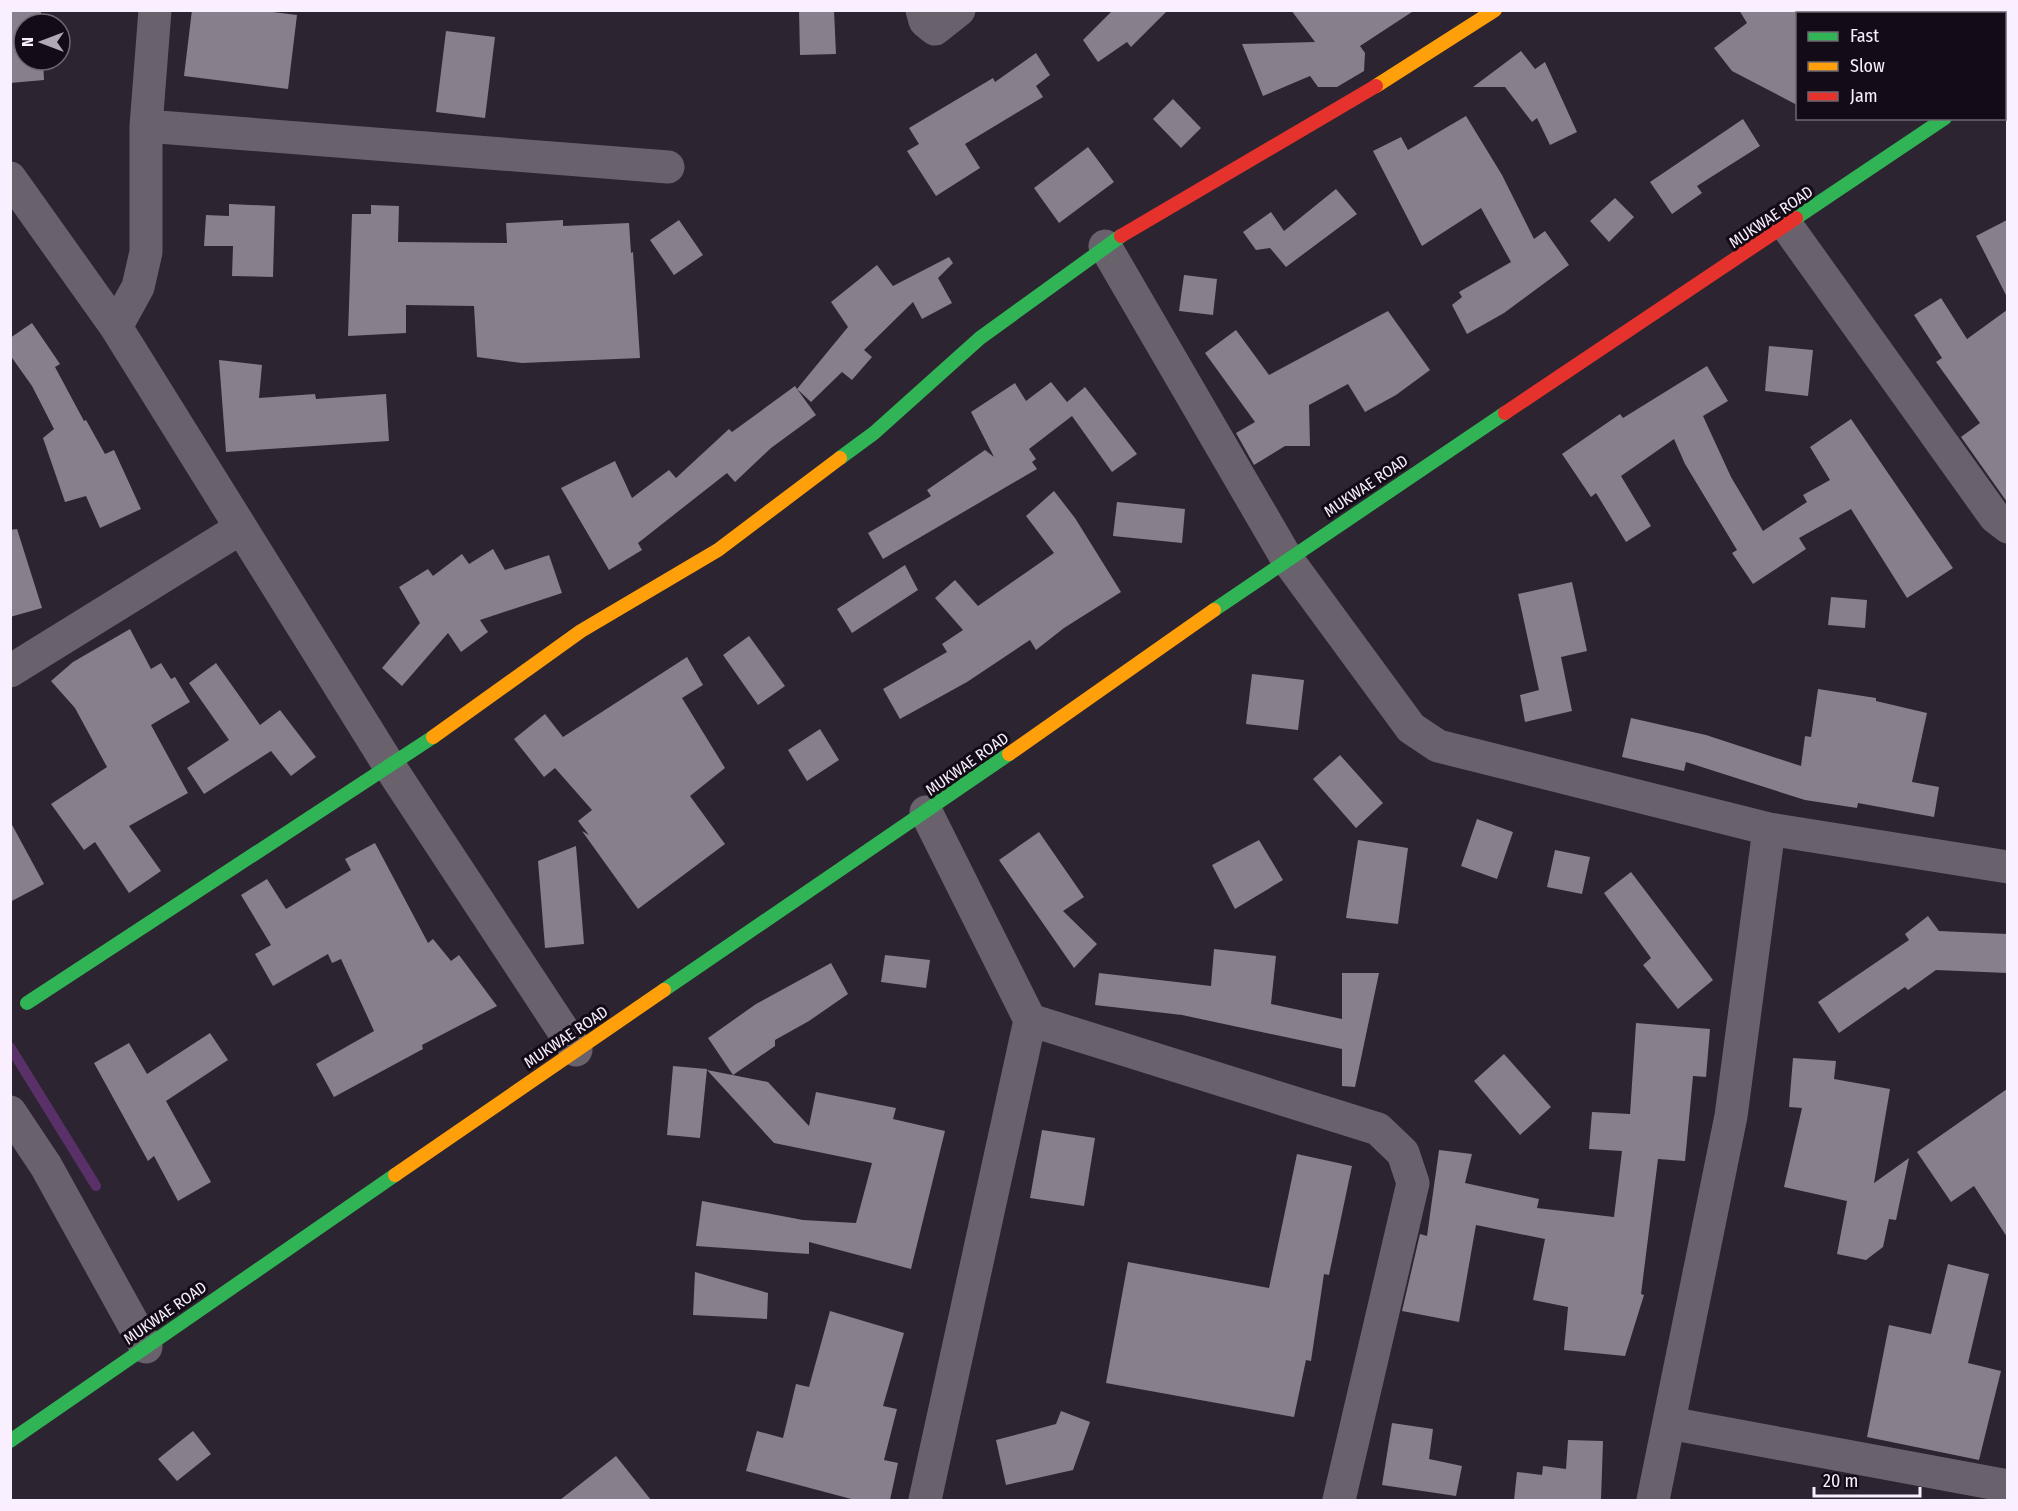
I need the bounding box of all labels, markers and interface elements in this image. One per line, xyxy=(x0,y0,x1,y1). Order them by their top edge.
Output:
north arrow xyxy=(12,12,72,72)
legend xyxy=(1796,12,2006,120)
text: Fast xyxy=(1850,25,1879,47)
text: N xyxy=(18,37,37,47)
text: Slow xyxy=(1850,55,1885,77)
text: Jam xyxy=(1850,85,1878,107)
street label: MUKWAE ROAD xyxy=(1725,182,1817,252)
street label: MUKWAE ROAD xyxy=(1320,451,1412,521)
street label: MUKWAE ROAD xyxy=(922,728,1012,800)
street label: MUKWAE ROAD xyxy=(520,1002,612,1072)
street label: MUKWAE ROAD xyxy=(120,1277,210,1349)
scale bar xyxy=(1814,1460,1920,1498)
text: 20 m xyxy=(1823,1470,1858,1492)

